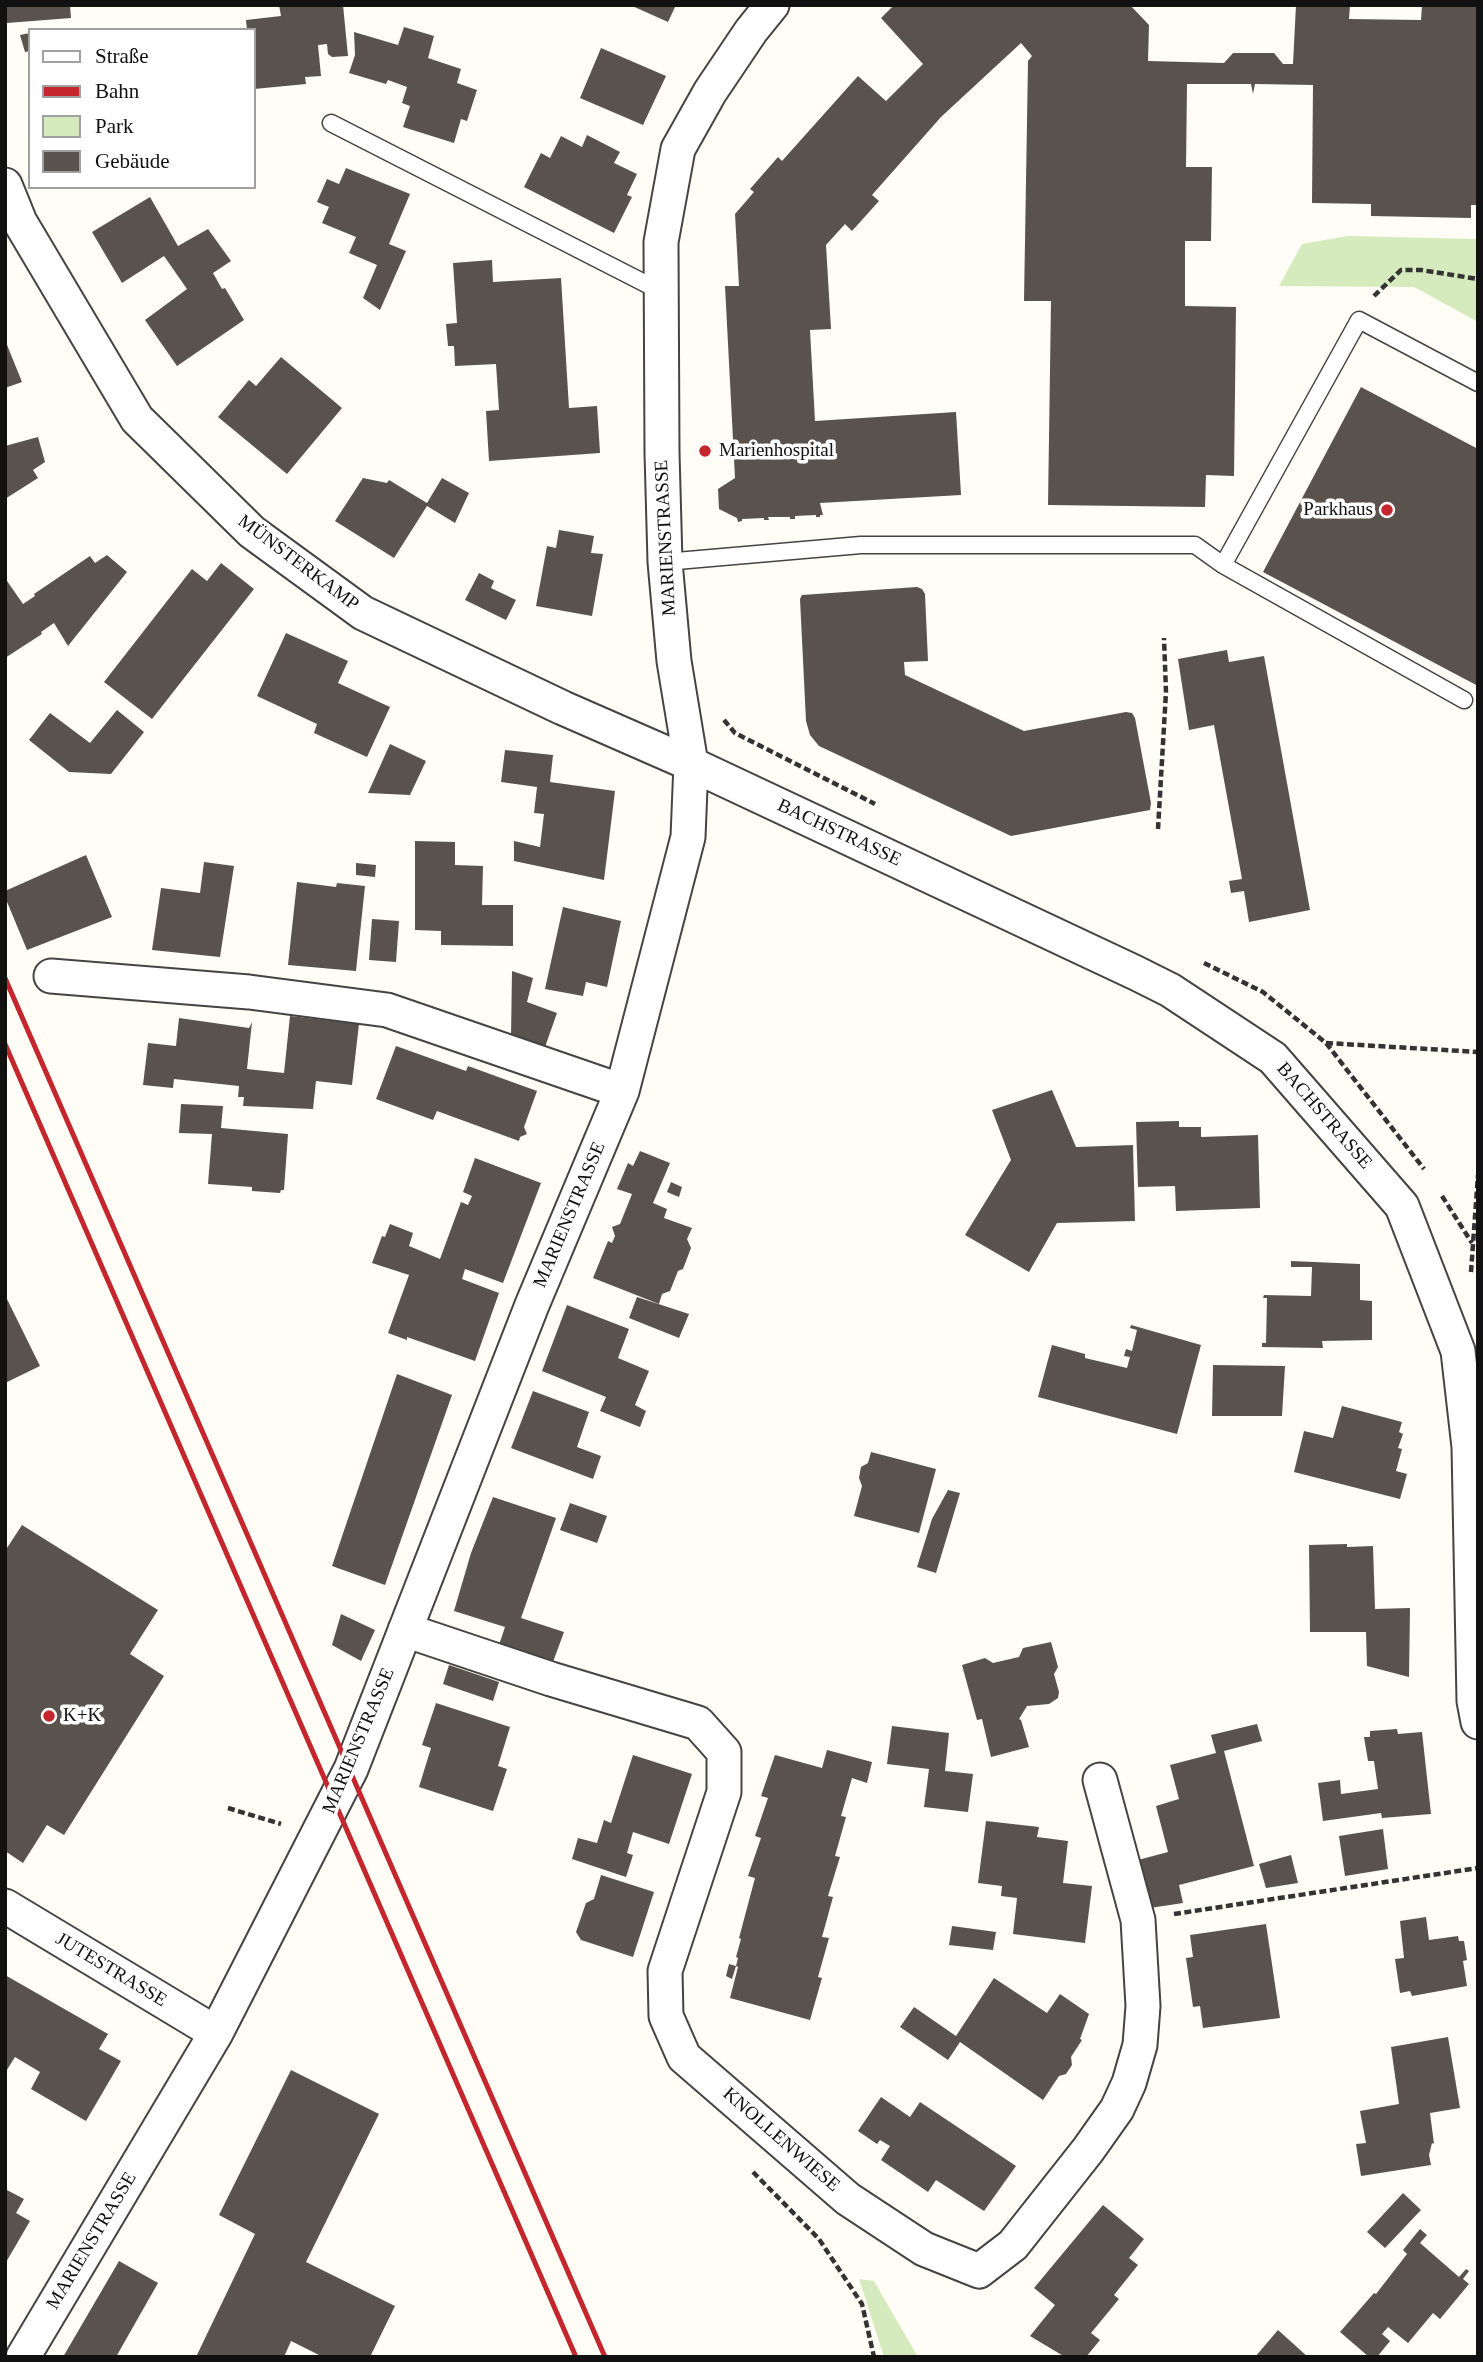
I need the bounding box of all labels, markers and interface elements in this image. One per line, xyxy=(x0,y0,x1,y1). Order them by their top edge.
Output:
legend xyxy=(28,28,256,189)
text: Straße xyxy=(95,44,149,68)
text: Bahn xyxy=(95,79,139,103)
text: Park xyxy=(95,114,134,138)
text: Gebäude xyxy=(95,149,170,173)
place label: Marienhospital xyxy=(719,440,834,462)
marker: Marienhospital xyxy=(697,443,713,459)
street label: MARIENSTRASSE xyxy=(651,459,681,617)
place label: Parkhaus xyxy=(1303,499,1373,521)
marker: Parkhaus xyxy=(1379,502,1395,518)
street label: MÜNSTERKAMP xyxy=(233,510,363,616)
street label: BACHSTRASSE xyxy=(773,794,905,872)
street label: BACHSTRASSE xyxy=(1271,1058,1377,1174)
street label: MARIENSTRASSE xyxy=(529,1139,611,1291)
street label: MARIENSTRASSE xyxy=(318,1665,400,1817)
place label: K+K xyxy=(63,1705,101,1727)
marker: K+K xyxy=(41,1708,57,1724)
street label: JUTESTRASSE xyxy=(51,1928,171,2012)
street label: KNOLLENWIESE xyxy=(718,2083,844,2197)
street label: MARIENSTRASSE xyxy=(42,2168,142,2314)

